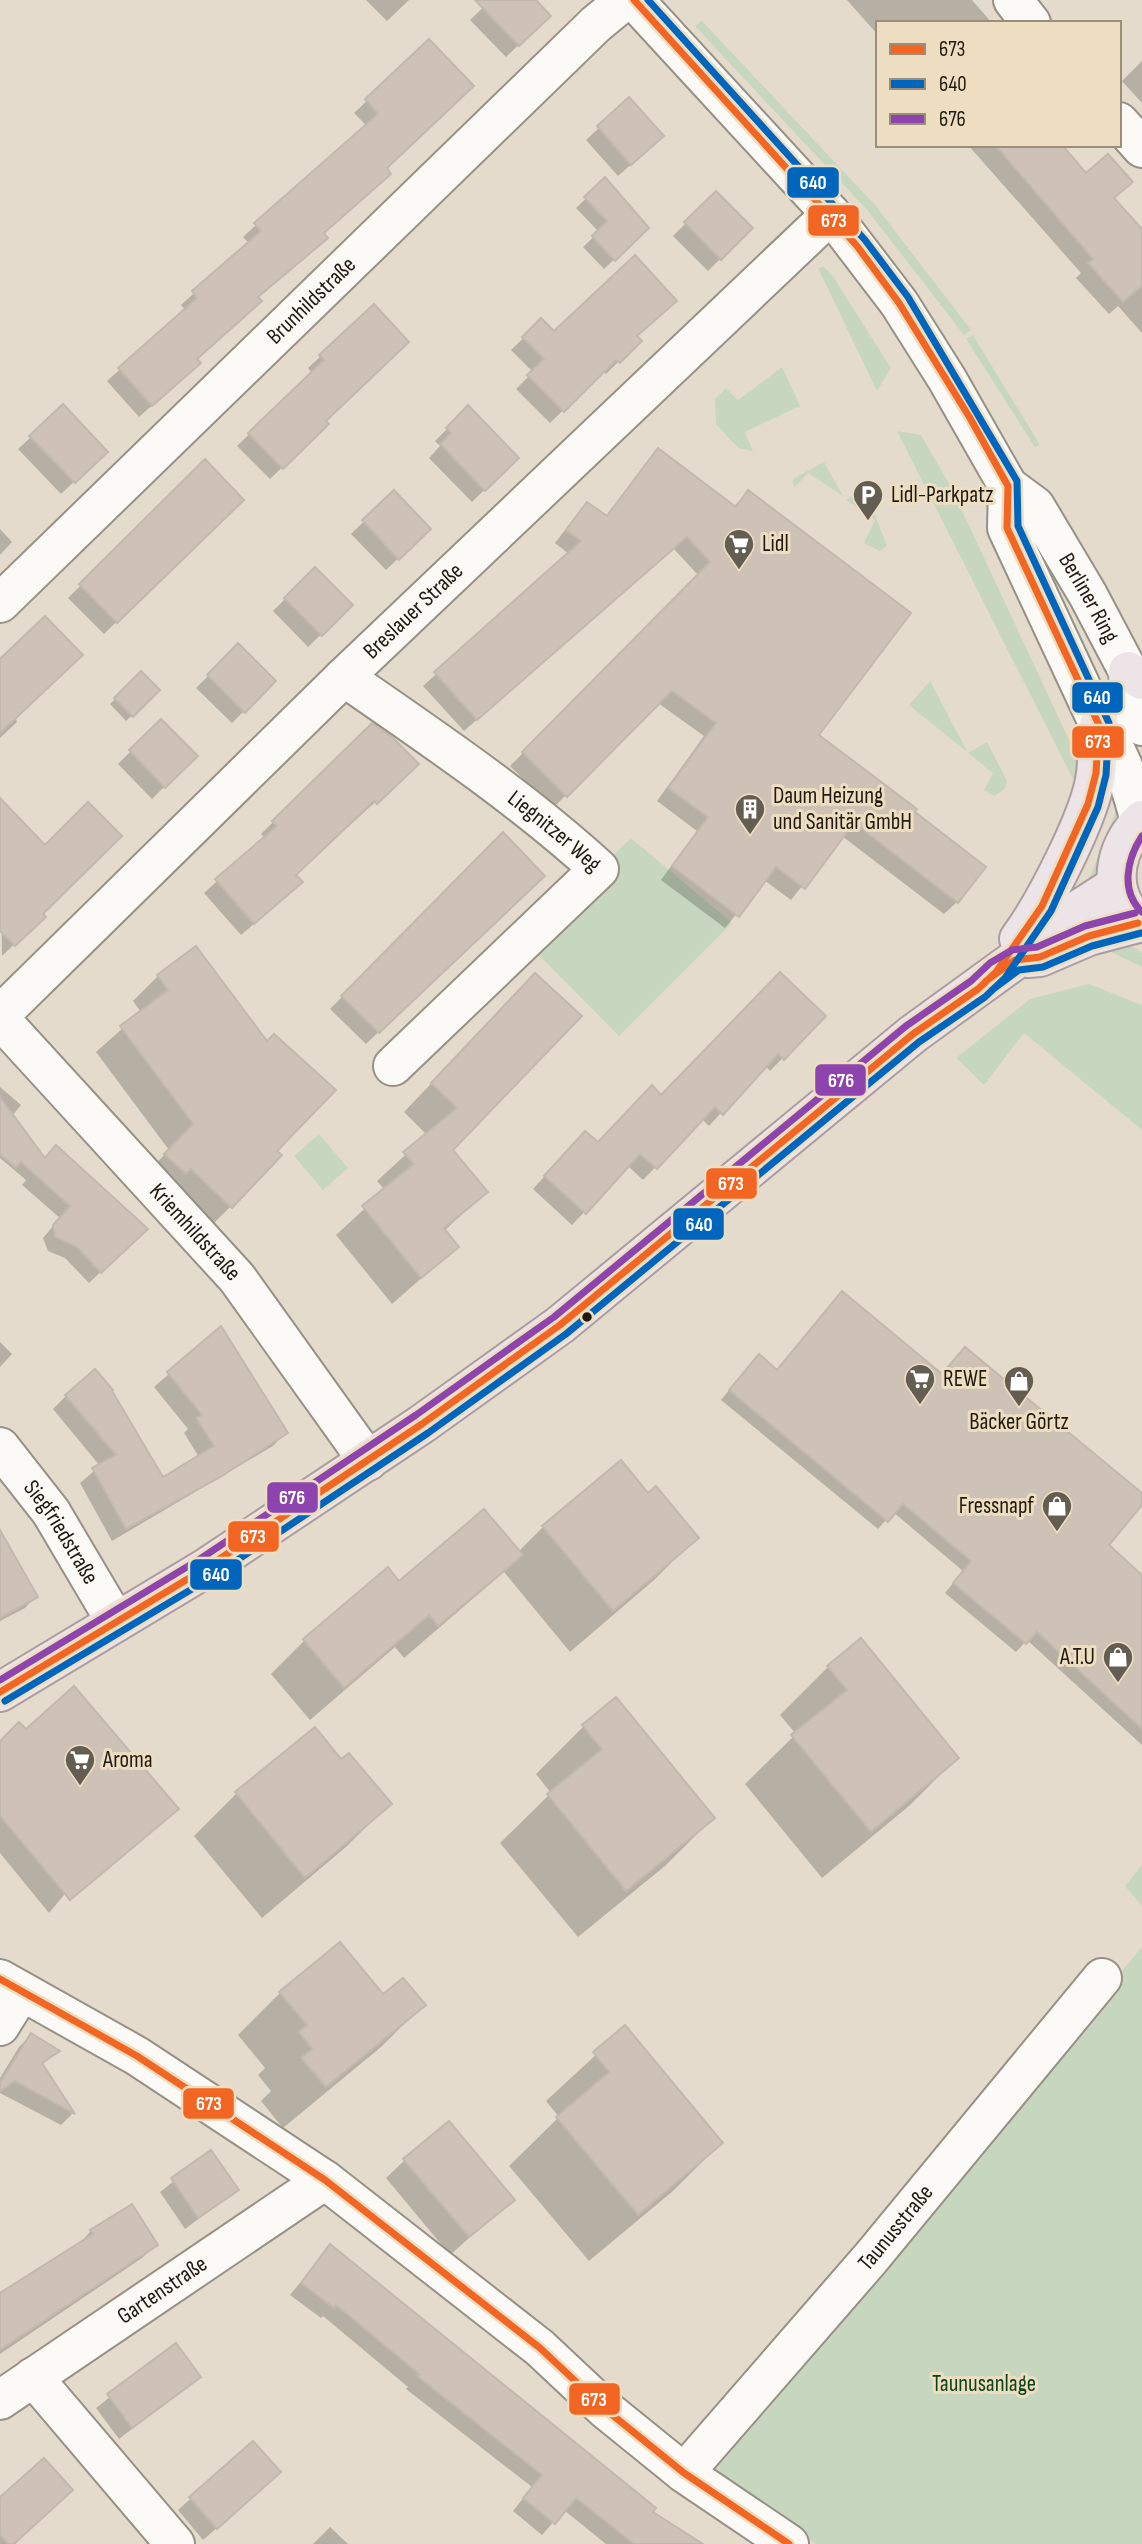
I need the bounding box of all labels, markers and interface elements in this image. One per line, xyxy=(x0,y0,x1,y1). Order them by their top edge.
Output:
legend xyxy=(876,21,1121,147)
text: 673 xyxy=(939,37,965,62)
text: 640 xyxy=(939,72,967,97)
text: 676 xyxy=(939,107,966,132)
line badge: 640 xyxy=(786,166,840,199)
text: 640 xyxy=(799,172,827,195)
line badge: 673 xyxy=(807,204,860,237)
text: 673 xyxy=(821,210,847,233)
street label: Brunhildstraße xyxy=(261,251,362,350)
parking icon: Lidl-Parkpatz xyxy=(851,478,885,522)
place label: Lidl-Parkpatz xyxy=(891,481,994,509)
supermarket icon: Lidl xyxy=(722,527,756,571)
place label: Lidl xyxy=(762,530,789,558)
street label: Berliner Ring xyxy=(1052,548,1125,648)
street label: Breslauer Straße xyxy=(358,557,469,665)
line badge: 640 xyxy=(1071,681,1124,714)
text: 640 xyxy=(1083,687,1111,710)
line badge: 673 xyxy=(1071,725,1125,759)
text: 673 xyxy=(1085,731,1111,754)
place label: Daum Heizung und Sanitär GmbH xyxy=(773,782,912,836)
street label: Liegnitzer Weg xyxy=(502,784,607,878)
building icon: Daum Heizung und Sanitär GmbH xyxy=(733,792,767,836)
line badge: 676 xyxy=(814,1063,867,1097)
text: 676 xyxy=(828,1070,854,1093)
line badge: 673 xyxy=(705,1167,758,1200)
text: 673 xyxy=(718,1173,744,1196)
street label: Kriemhildstraße xyxy=(143,1178,247,1287)
line badge: 640 xyxy=(672,1207,725,1241)
text: 640 xyxy=(685,1214,713,1237)
unlabelled marker xyxy=(580,1310,594,1324)
supermarket icon: REWE xyxy=(903,1362,937,1406)
shop icon: Bäcker Görtz xyxy=(1002,1364,1036,1408)
place label: REWE xyxy=(943,1365,988,1393)
place label: Bäcker Görtz xyxy=(969,1408,1069,1436)
street label: Siegfriedstraße xyxy=(17,1474,105,1589)
line badge: 676 xyxy=(266,1481,319,1514)
text: 676 xyxy=(279,1487,305,1510)
shop icon: Fressnapf xyxy=(1040,1489,1074,1533)
place label: Fressnapf xyxy=(959,1492,1034,1520)
line badge: 673 xyxy=(227,1520,280,1553)
text: 673 xyxy=(240,1526,266,1549)
line badge: 640 xyxy=(189,1558,243,1591)
text: 640 xyxy=(202,1564,230,1587)
shop icon: A.T.U xyxy=(1101,1640,1135,1684)
place label: A.T.U xyxy=(1059,1643,1095,1671)
supermarket icon: Aroma xyxy=(63,1743,97,1787)
place label: Aroma xyxy=(102,1746,153,1774)
line badge: 673 xyxy=(182,2087,235,2120)
text: 673 xyxy=(196,2093,222,2116)
street label: Taunusstraße xyxy=(852,2179,939,2277)
street label: Gartenstraße xyxy=(112,2250,213,2330)
park label: Taunusanlage xyxy=(932,2370,1036,2398)
line badge: 673 xyxy=(568,2382,621,2416)
text: 673 xyxy=(581,2389,607,2412)

